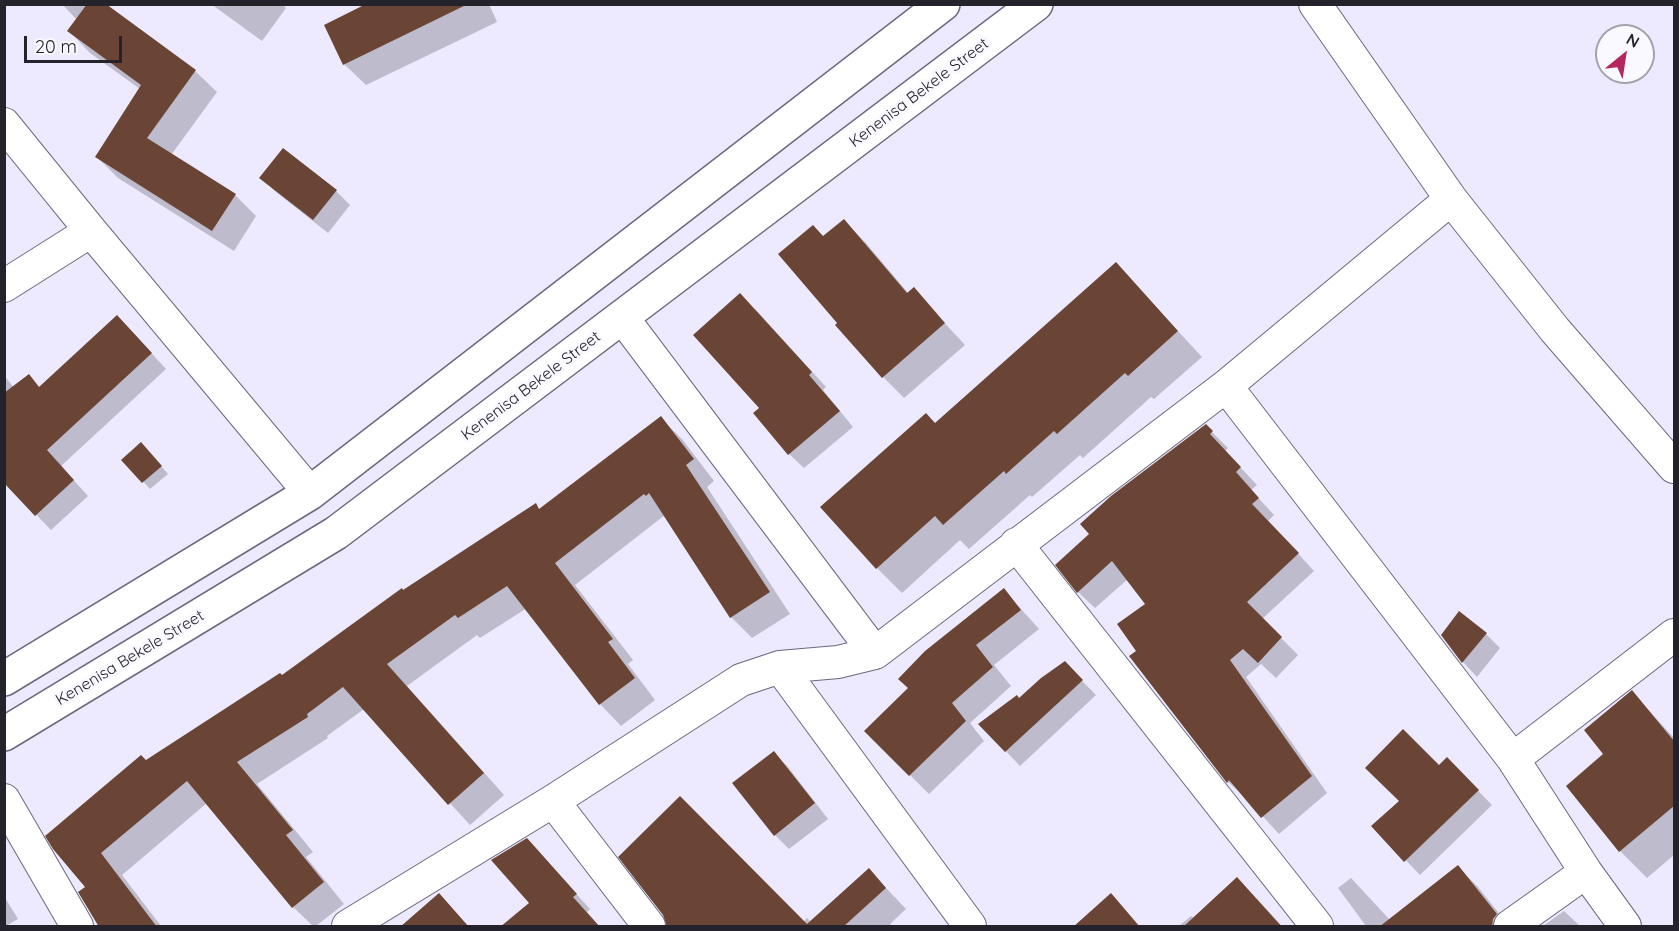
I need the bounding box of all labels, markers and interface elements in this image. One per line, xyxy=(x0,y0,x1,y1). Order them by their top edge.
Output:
scale bar xyxy=(27,24,124,62)
north arrow xyxy=(1595,24,1655,84)
text: N xyxy=(1623,29,1643,52)
street label: Kenenisa Bekele Street xyxy=(846,34,992,152)
text: 20 m xyxy=(35,35,77,58)
street label: Kenenisa Bekele Street xyxy=(458,327,604,445)
street label: Kenenisa Bekele Street xyxy=(52,606,208,710)

